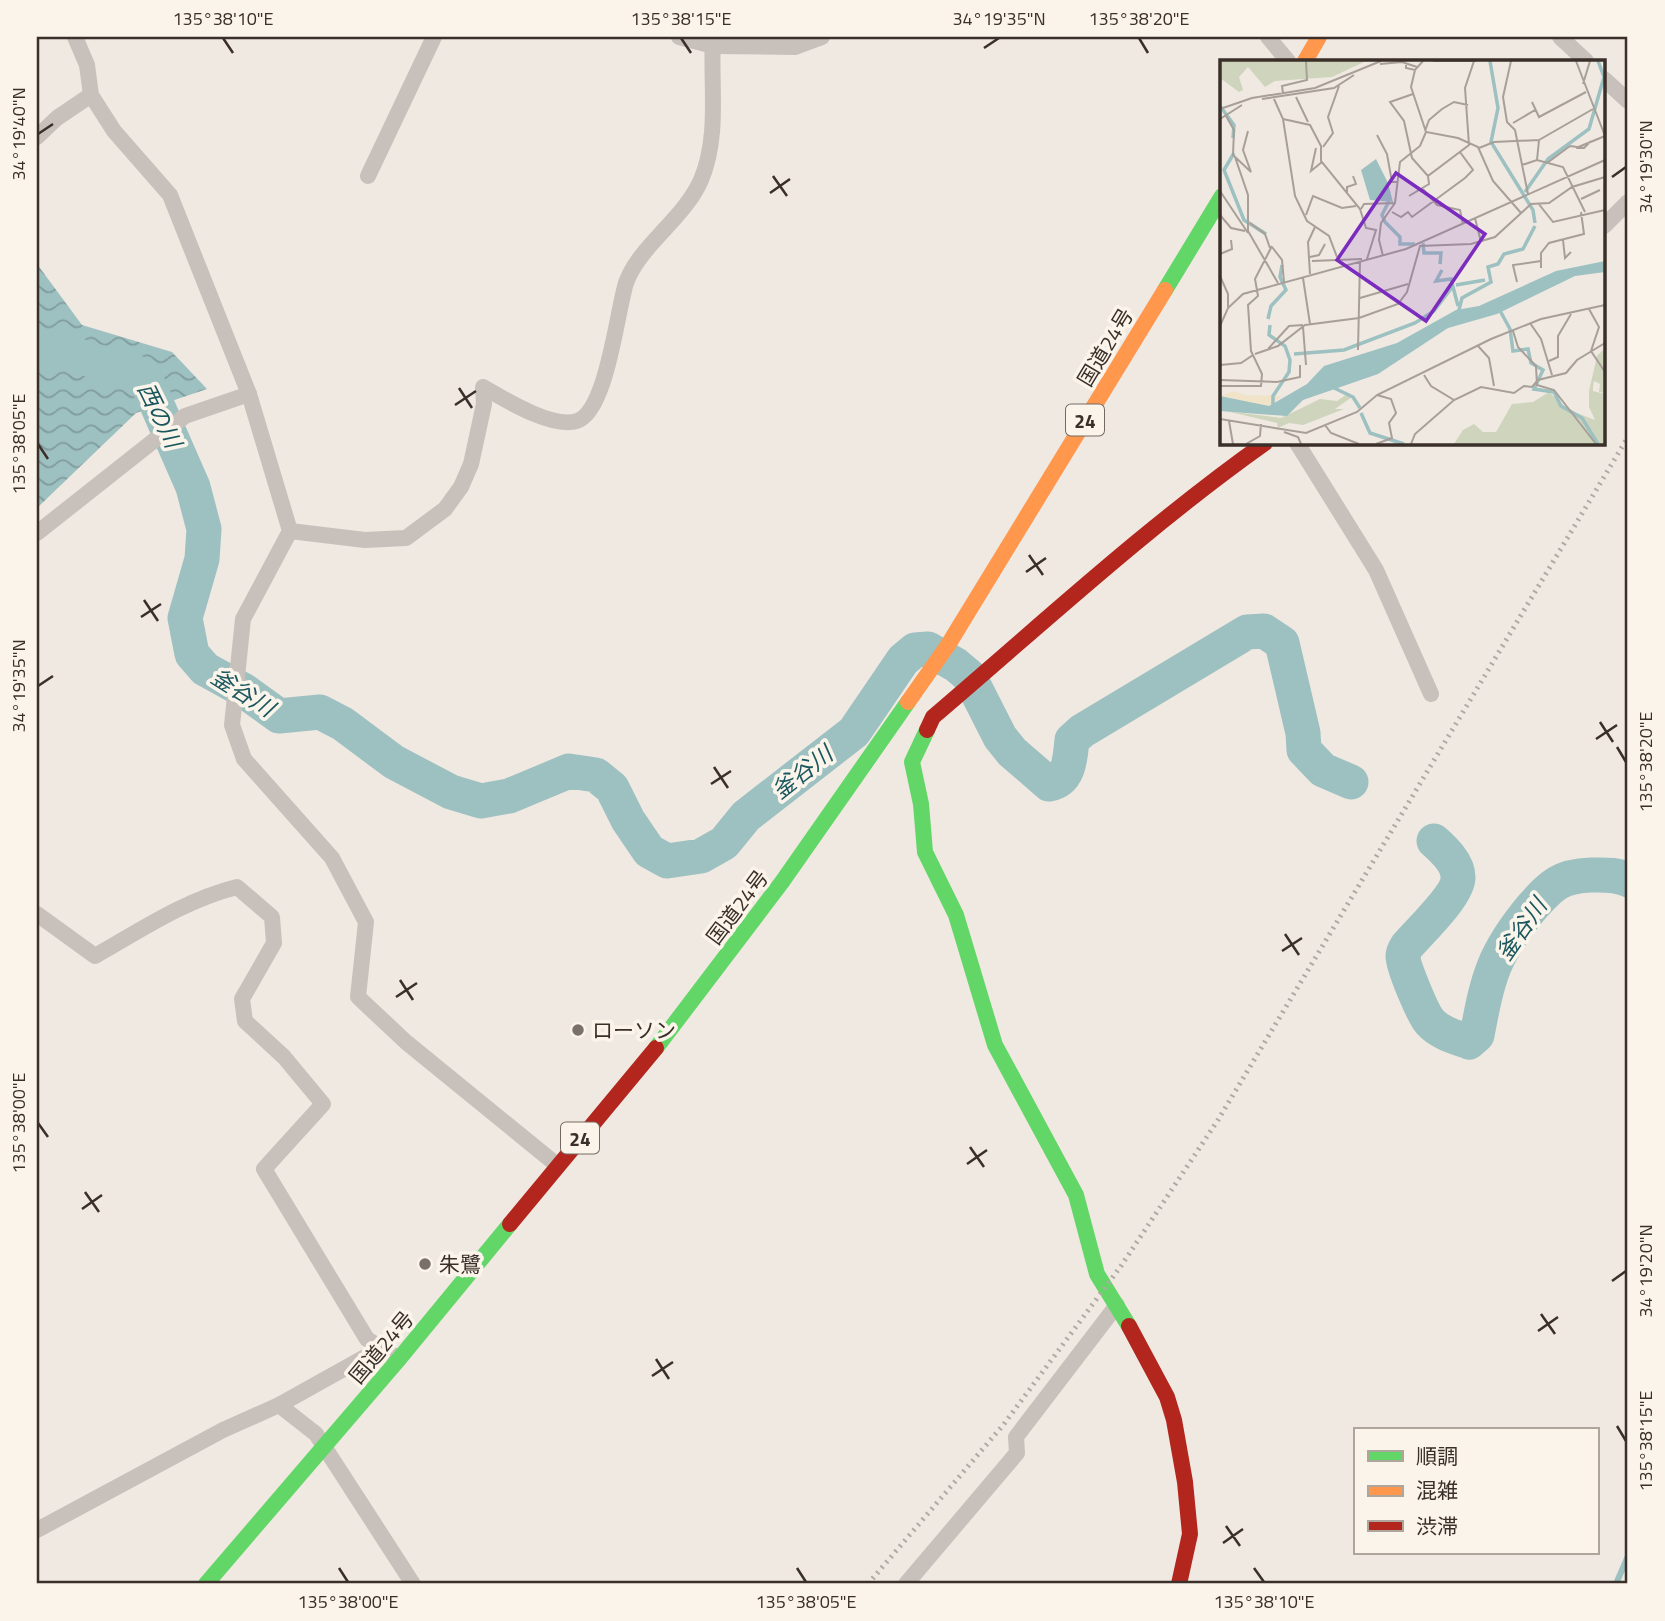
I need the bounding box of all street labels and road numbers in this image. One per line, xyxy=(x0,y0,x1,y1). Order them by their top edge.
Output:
street label: 国道24号 xyxy=(1069,302,1141,392)
road number: 24 xyxy=(1066,404,1104,436)
street label: 国道24号 xyxy=(698,863,776,951)
road number: 24 xyxy=(561,1122,599,1154)
street label: 国道24号 xyxy=(341,1304,421,1390)

